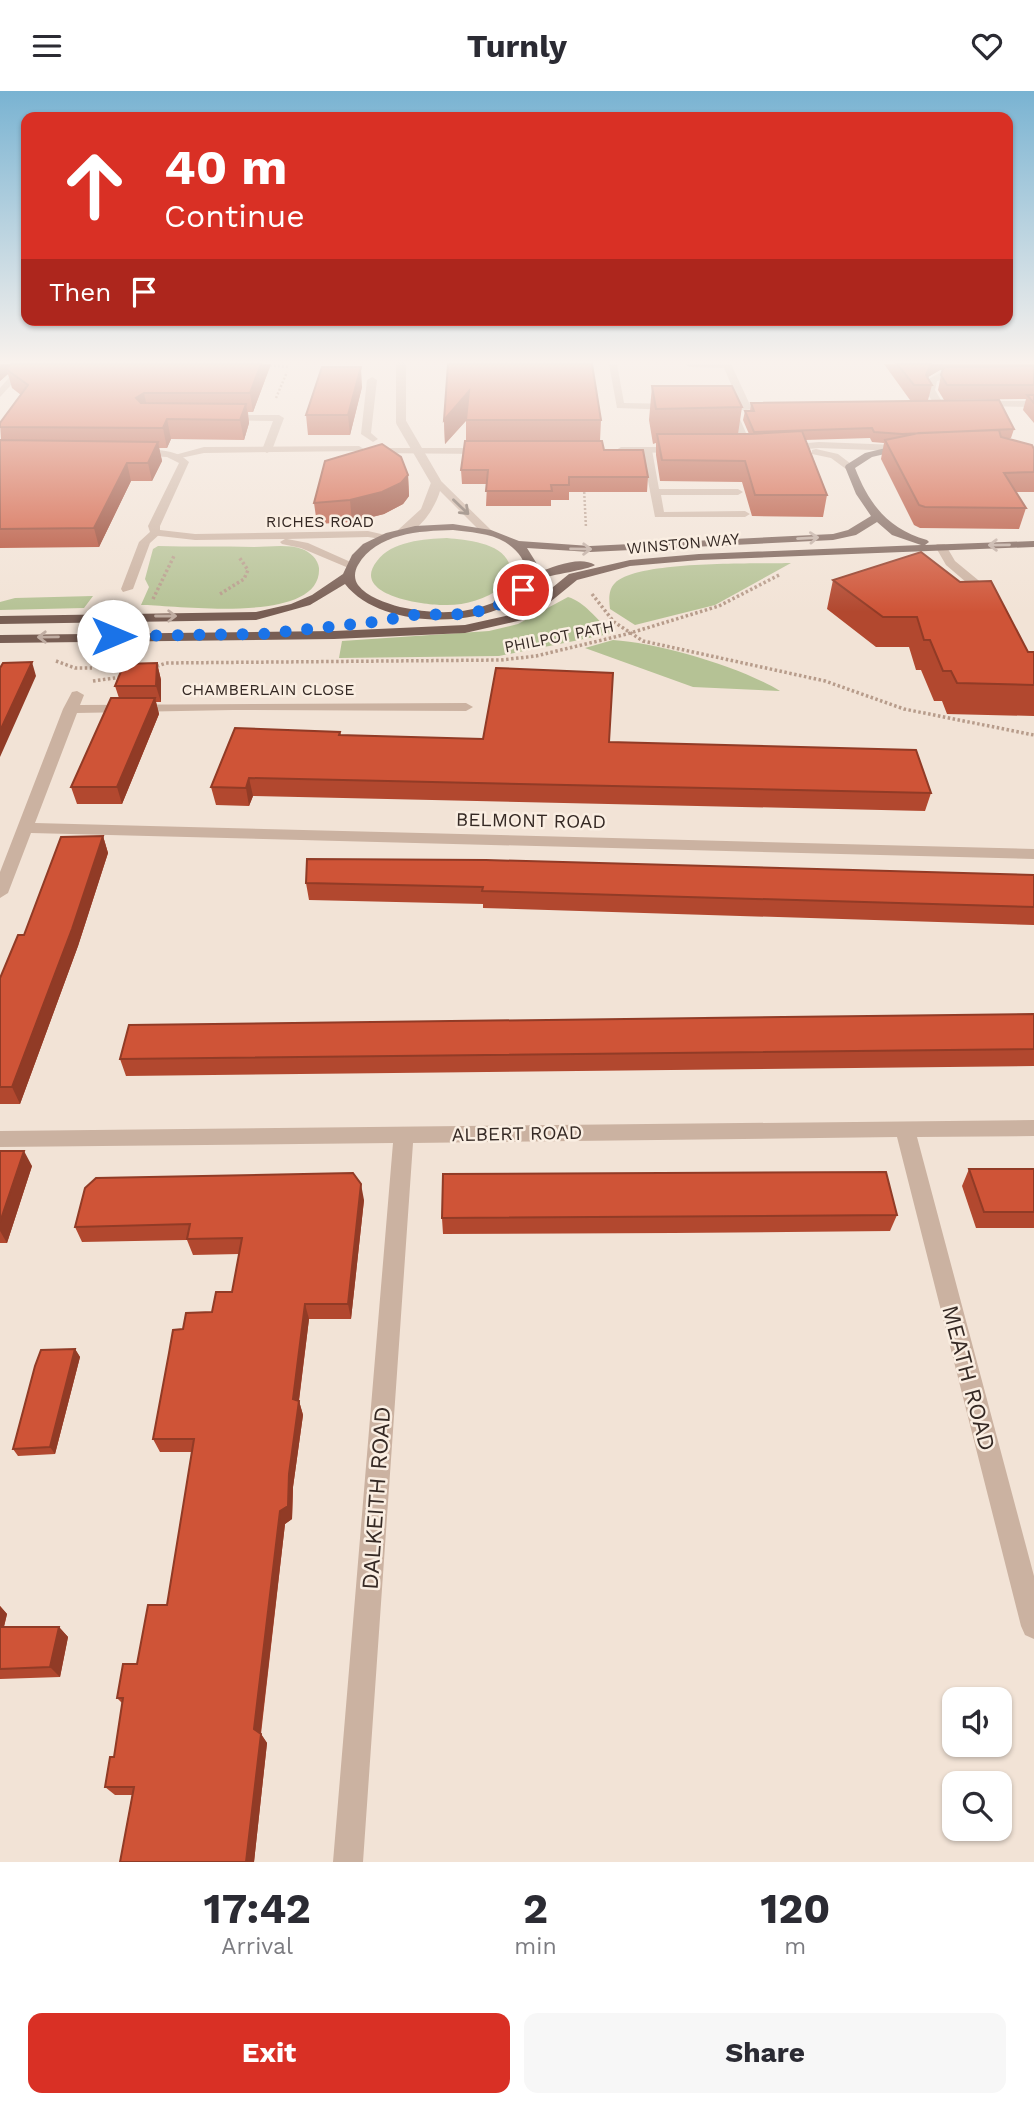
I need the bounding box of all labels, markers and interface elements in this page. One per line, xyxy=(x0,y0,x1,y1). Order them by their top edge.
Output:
icon: menu xyxy=(28,27,66,65)
text: Turnly xyxy=(467,27,567,65)
icon: heart xyxy=(968,27,1006,65)
text: 40 m xyxy=(164,138,287,196)
icon: ahead xyxy=(49,140,140,231)
text: Continue xyxy=(164,197,305,235)
icon: arrive xyxy=(125,273,163,311)
text: Then xyxy=(49,277,111,307)
one-way arrow xyxy=(452,499,469,516)
street label: RICHES ROAD xyxy=(266,512,374,531)
street label: WINSTON WAY xyxy=(626,529,740,558)
one-way arrow xyxy=(797,532,820,545)
one-way arrow xyxy=(988,538,1011,552)
one-way arrow xyxy=(569,542,592,555)
pin xyxy=(493,560,553,620)
icon: arrive xyxy=(504,571,542,609)
position arrow xyxy=(76,599,150,673)
one-way arrow xyxy=(154,609,177,623)
street label: PHILPOT PATH xyxy=(503,617,616,656)
one-way arrow xyxy=(37,631,60,644)
street label: CHAMBERLAIN CLOSE xyxy=(182,680,354,699)
street label: BELMONT ROAD xyxy=(456,808,606,833)
street label: ALBERT ROAD xyxy=(451,1121,583,1146)
street label: MEATH ROAD xyxy=(936,1302,1001,1454)
street label: DALKEITH ROAD xyxy=(357,1405,396,1591)
map controls xyxy=(942,1687,1012,1841)
button: sound xyxy=(942,1687,1012,1757)
button: search xyxy=(942,1771,1012,1841)
text: 17:42 xyxy=(204,1884,311,1933)
text: 2 xyxy=(523,1884,548,1933)
text: 120 xyxy=(760,1884,830,1933)
text: Arrival xyxy=(221,1933,293,1960)
text: min xyxy=(514,1933,557,1960)
text: m xyxy=(784,1933,806,1960)
button: Exit xyxy=(28,2013,510,2093)
button: Share xyxy=(524,2013,1006,2093)

